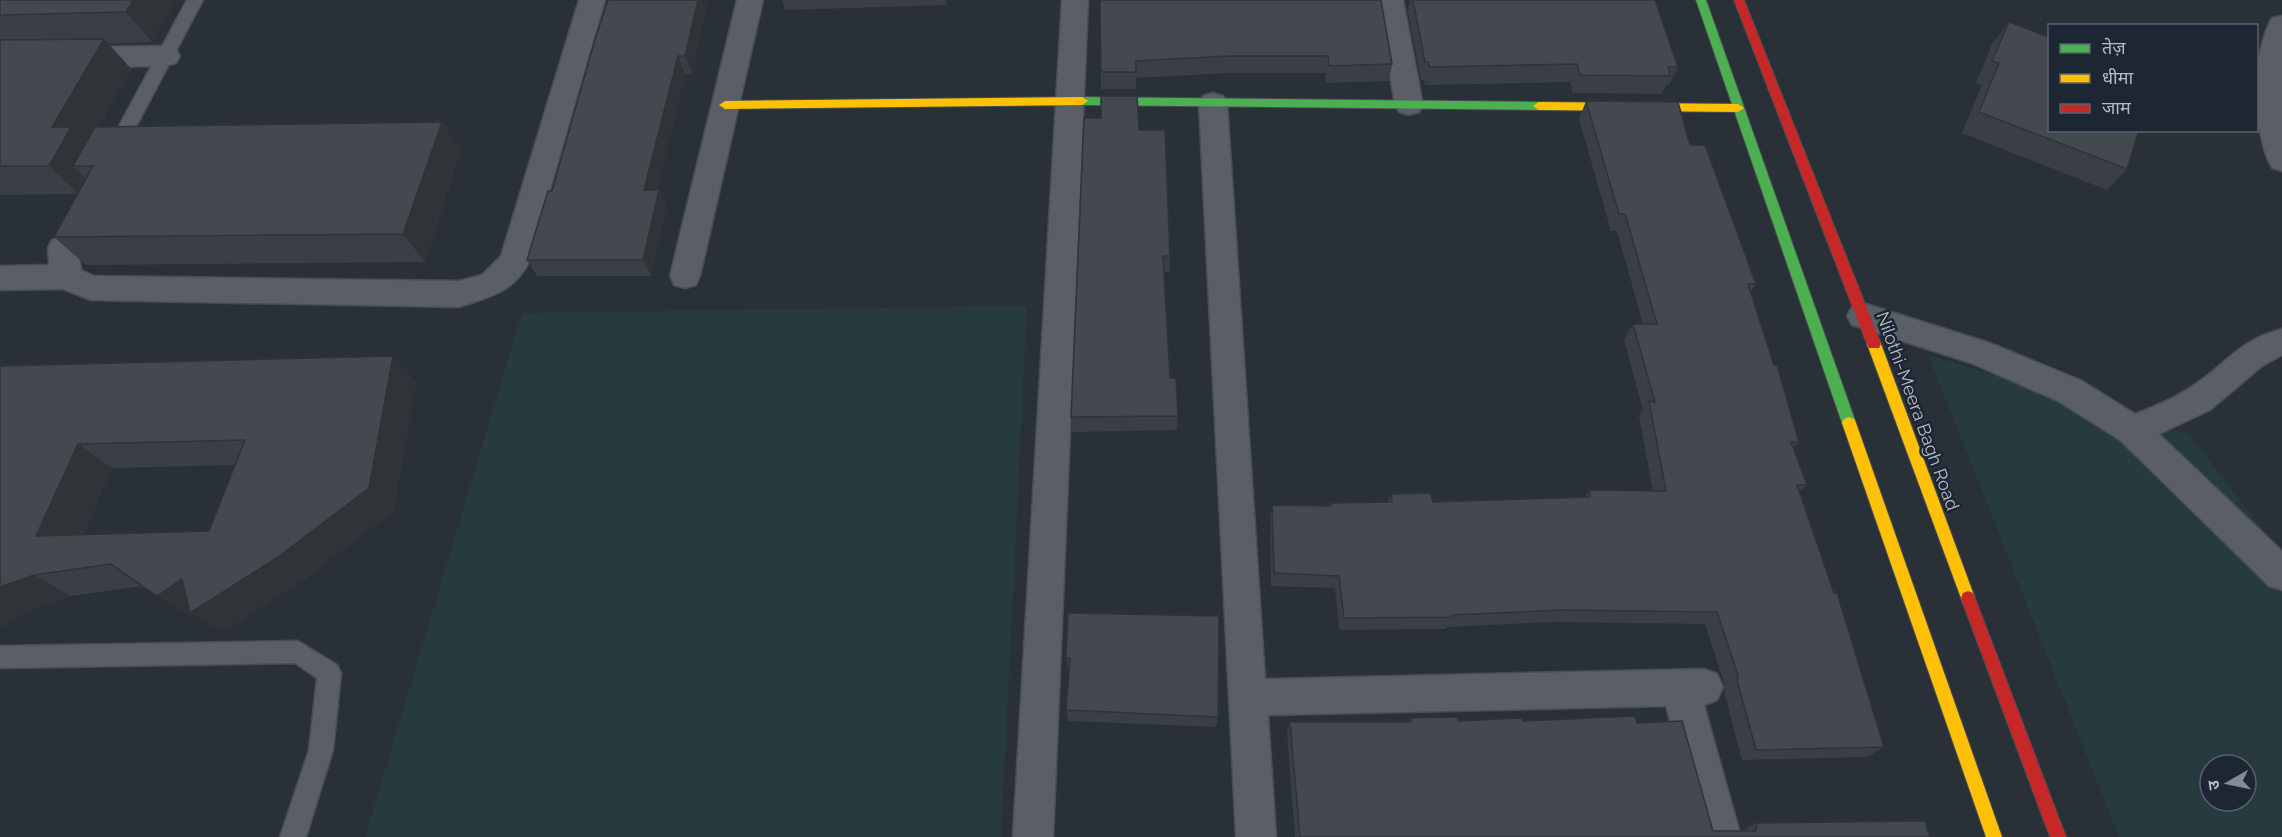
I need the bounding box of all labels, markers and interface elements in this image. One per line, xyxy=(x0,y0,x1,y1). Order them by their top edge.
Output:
legend xyxy=(2048,24,2258,132)
text: तेज़ xyxy=(2102,37,2126,58)
text: धीमा xyxy=(2102,67,2133,88)
text: जाम xyxy=(2102,97,2132,118)
street label: Nilothi-Meera Bagh Road xyxy=(1872,309,1964,513)
north arrow xyxy=(2198,753,2258,813)
text: उ xyxy=(2203,779,2224,791)

